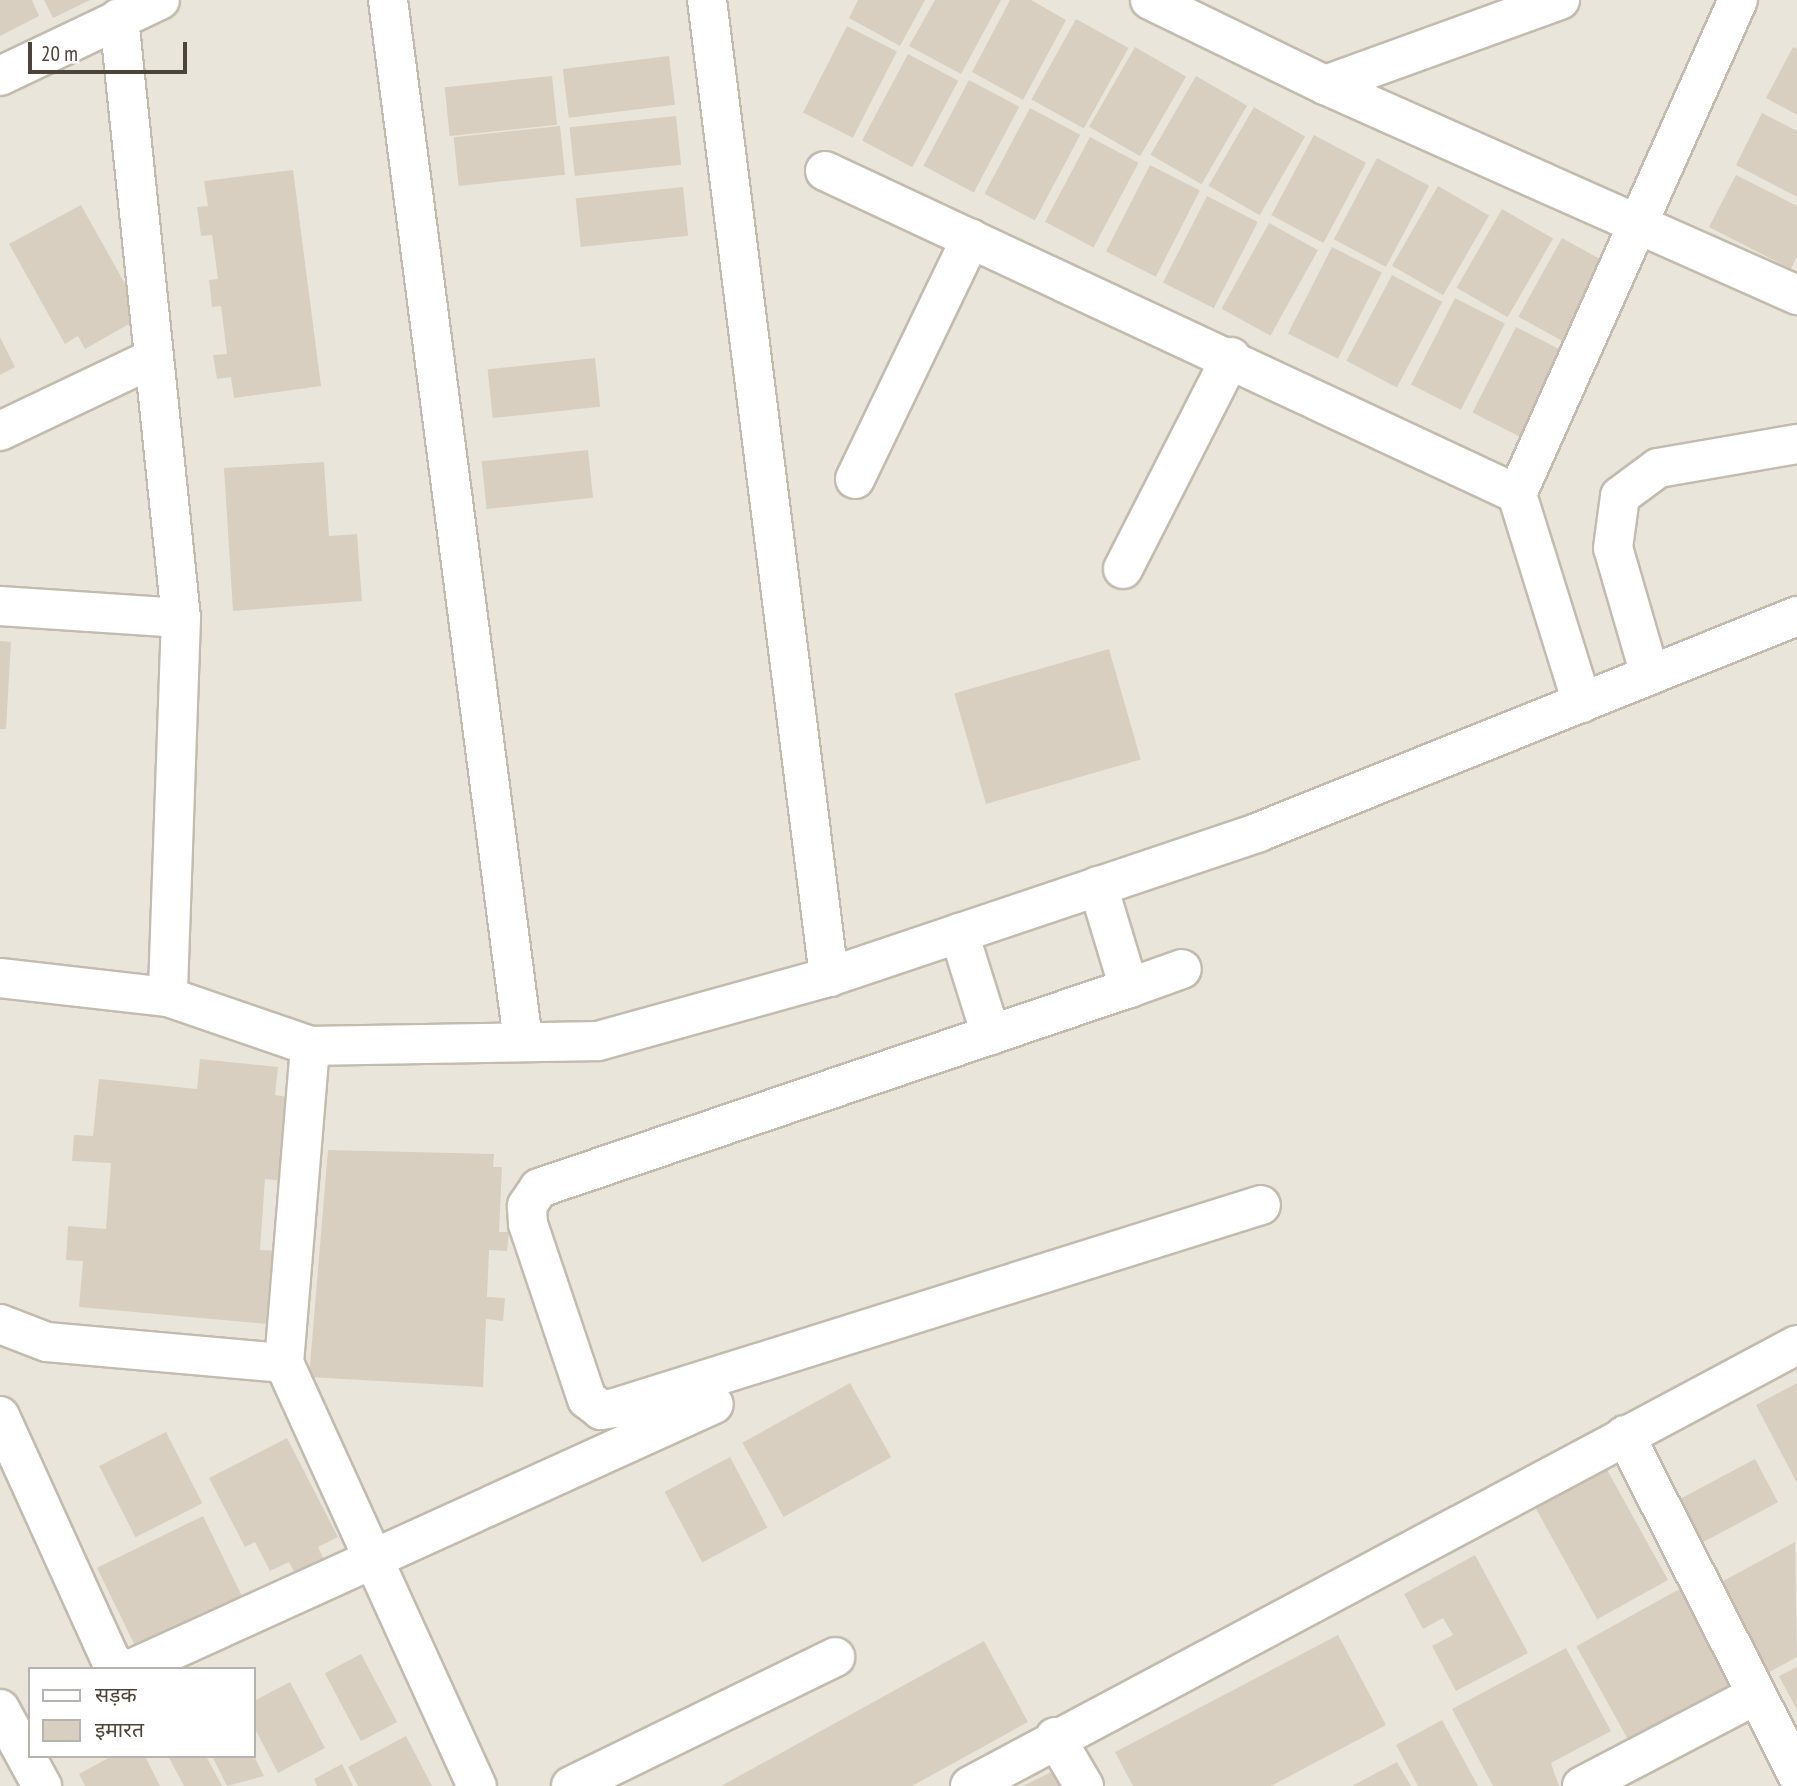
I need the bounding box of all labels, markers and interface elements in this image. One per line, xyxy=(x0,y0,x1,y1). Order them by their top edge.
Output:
scale bar xyxy=(32,28,191,72)
text: 20 m xyxy=(41,40,78,67)
legend xyxy=(28,1667,256,1758)
text: सड़क xyxy=(95,1681,137,1708)
text: इमारत xyxy=(95,1716,144,1743)

